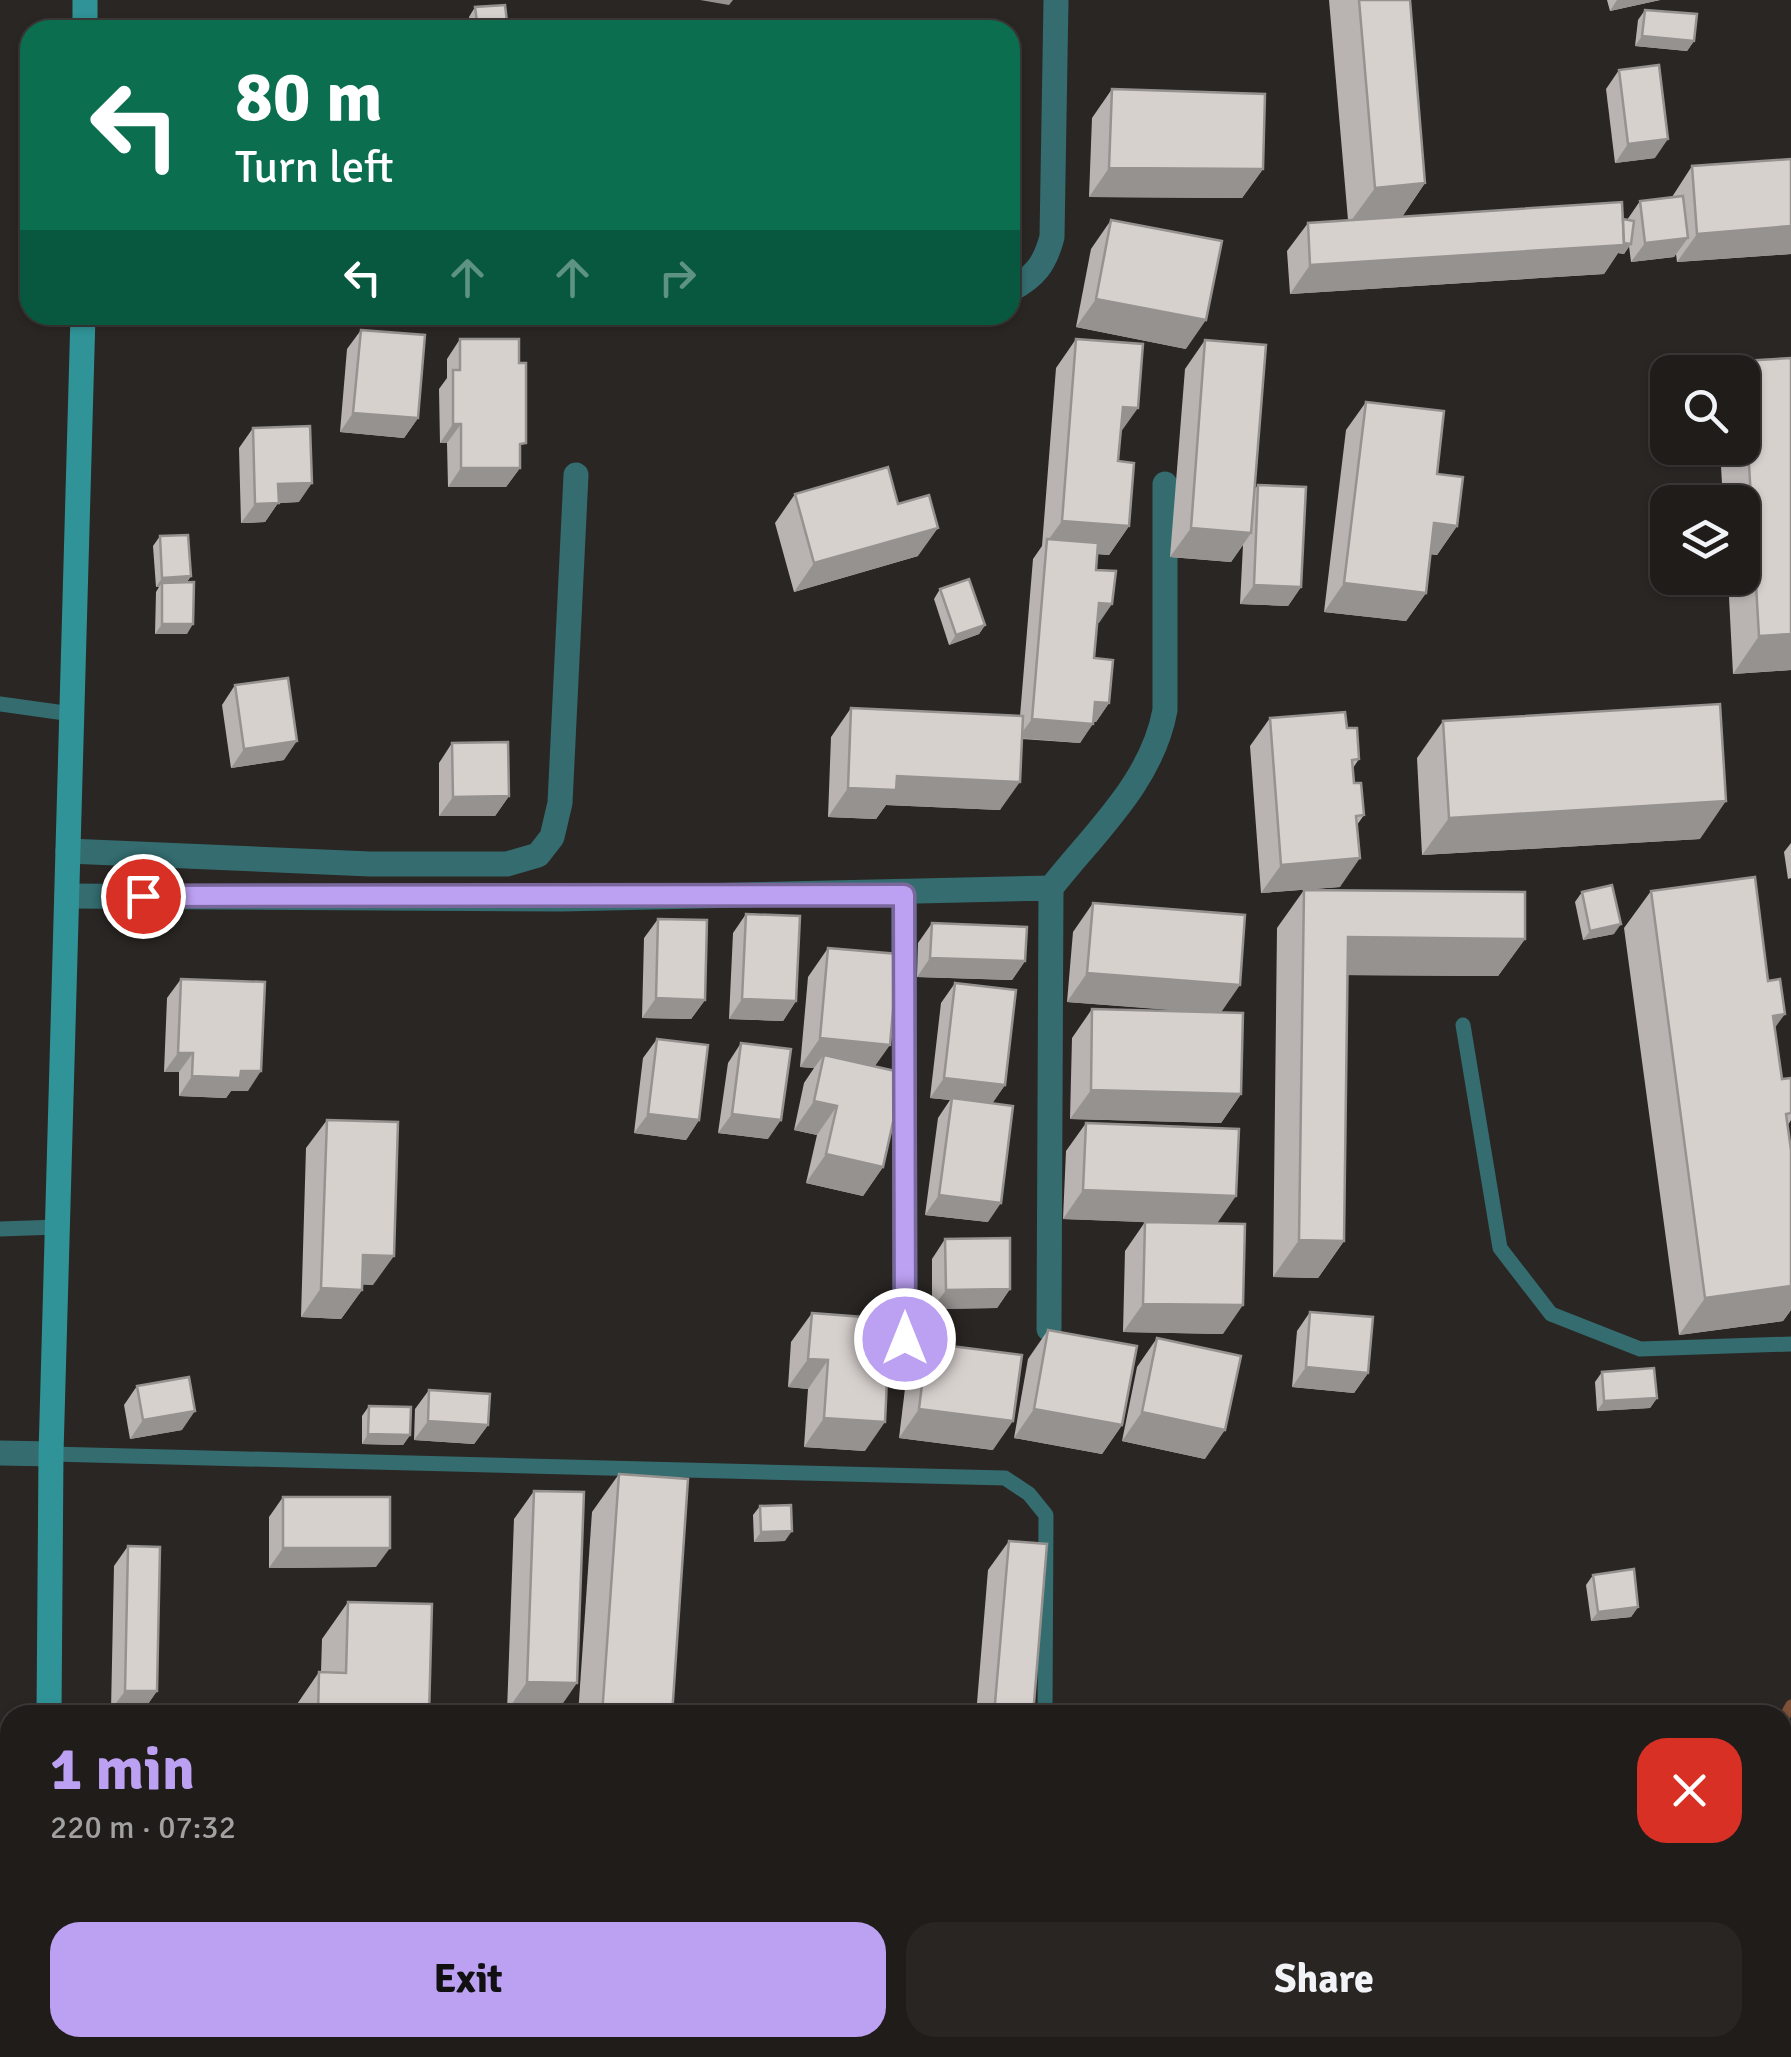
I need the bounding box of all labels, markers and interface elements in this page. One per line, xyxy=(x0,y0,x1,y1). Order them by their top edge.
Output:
text: 80 m xyxy=(235,54,383,140)
icon: left xyxy=(70,60,200,190)
text: Turn left xyxy=(235,140,394,195)
icon: left xyxy=(335,250,390,305)
icon: ahead xyxy=(440,250,495,305)
icon: ahead xyxy=(545,250,600,305)
icon: right xyxy=(650,250,705,305)
map controls xyxy=(1650,355,1760,595)
button: search xyxy=(1650,355,1760,465)
button: layers xyxy=(1650,485,1760,595)
pin xyxy=(101,854,186,939)
icon: arrive xyxy=(116,869,171,924)
position arrow xyxy=(853,1287,957,1391)
text: 1 min xyxy=(50,1733,195,1807)
button: close xyxy=(1637,1738,1742,1843)
text: 220 m · 07:32 xyxy=(50,1808,236,1847)
button: Exit xyxy=(50,1922,886,2037)
button: Share xyxy=(906,1922,1742,2037)

